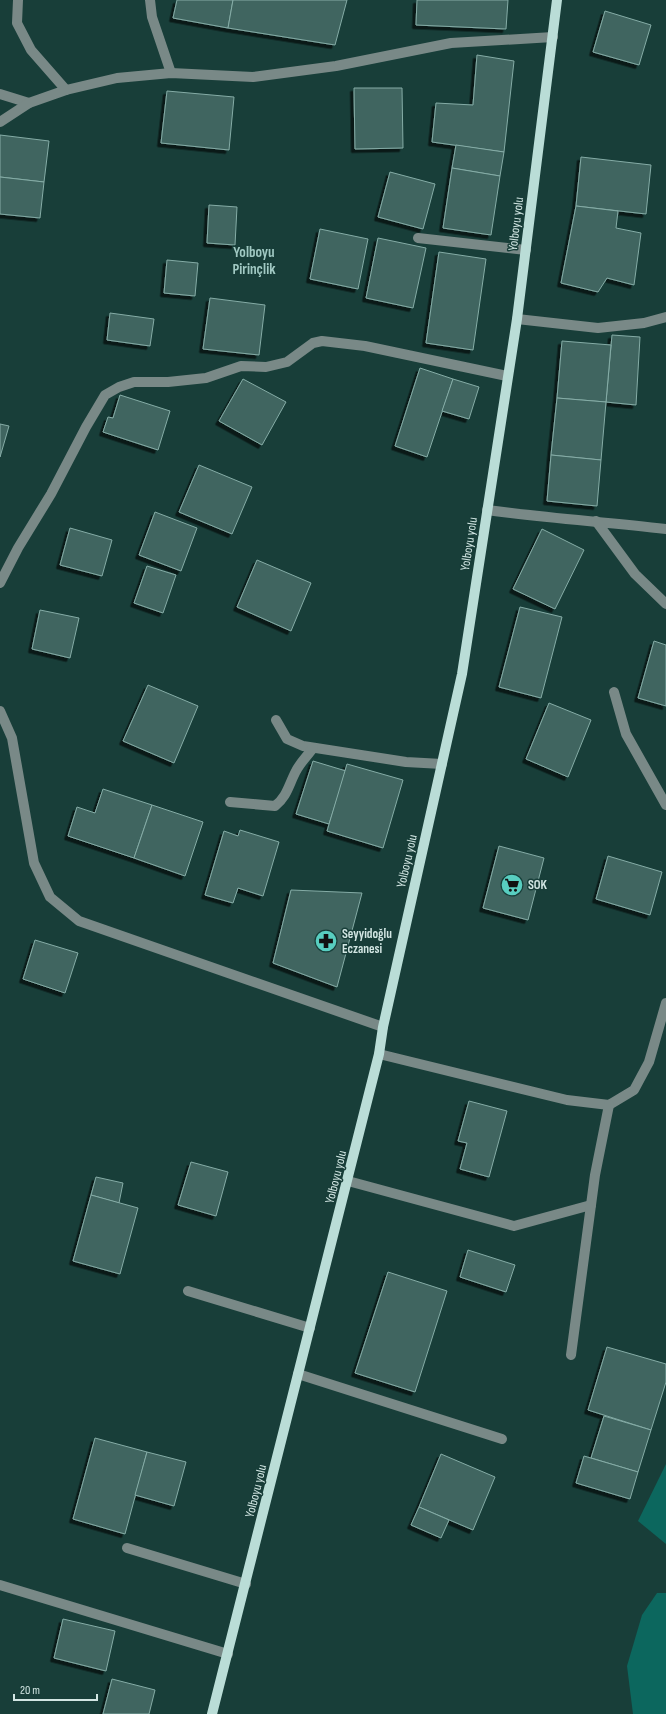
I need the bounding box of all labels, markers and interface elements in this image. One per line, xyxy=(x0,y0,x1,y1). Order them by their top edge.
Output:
street label: Yolboyu yolu xyxy=(505,196,527,252)
district label: Yolboyu Pirinçlik xyxy=(232,243,276,279)
street label: Yolboyu yolu xyxy=(457,516,481,572)
street label: Yolboyu yolu xyxy=(393,833,421,889)
supermarket icon: SOK xyxy=(499,872,525,898)
place label: SOK xyxy=(528,877,548,893)
place label: Seyyidoğlu Eczanesi xyxy=(342,926,392,957)
pharmacy icon: Seyyidoğlu Eczanesi xyxy=(313,928,339,954)
street label: Yolboyu yolu xyxy=(322,1149,350,1205)
street label: Yolboyu yolu xyxy=(242,1463,270,1519)
scale bar xyxy=(14,1676,97,1702)
text: 20 m xyxy=(20,1683,40,1698)

